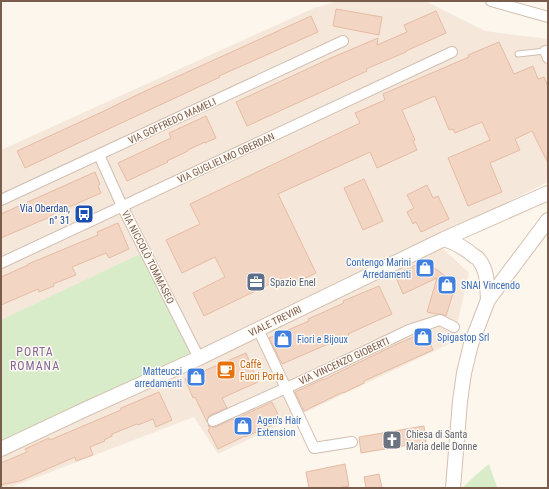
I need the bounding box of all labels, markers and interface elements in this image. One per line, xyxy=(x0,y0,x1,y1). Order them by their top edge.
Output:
street label: VIA GOFFREDO MAMELI xyxy=(126,96,218,146)
street label: VIA GUGLIELMO OBERDAN xyxy=(176,131,276,185)
place label: Via Oberdan, n° 31 xyxy=(20,203,70,226)
bus stop icon: Via Oberdan, n° 31 xyxy=(73,203,95,225)
street label: VIA NICCOLÒ TOMMASEO xyxy=(120,208,177,305)
place label: Contengo Marini Arredamenti xyxy=(346,257,411,280)
shop icon: Contengo Marini Arredamenti xyxy=(414,257,436,279)
office icon: Spazio Enel xyxy=(245,271,267,293)
shop icon: SNAI Vincendo xyxy=(436,274,458,296)
place label: Spazio Enel xyxy=(270,277,316,288)
place label: SNAI Vincendo xyxy=(461,280,520,291)
street label: VIALE TREVIRI xyxy=(247,304,303,338)
shop icon: Spigastop Srl xyxy=(412,326,434,348)
shop icon: Fiori e Bijoux xyxy=(272,328,294,350)
place label: Spigastop Srl xyxy=(437,332,489,343)
place label: Fiori e Bijoux xyxy=(297,334,349,345)
street label: VIA VINCENZO GIOBERTI xyxy=(297,335,391,387)
district label: PORTA ROMANA xyxy=(10,345,60,373)
cafe icon: Caffè Fuori Porta xyxy=(215,359,237,381)
place label: Caffè Fuori Porta xyxy=(240,359,284,382)
place label: Matteucci arredamenti xyxy=(134,366,182,389)
shop icon: Matteucci arredamenti xyxy=(185,366,207,388)
shop icon: Agen's Hair Extension xyxy=(232,415,254,437)
place label: Agen's Hair Extension xyxy=(257,415,301,438)
church icon: Chiesa di Santa Maria delle Donne xyxy=(381,429,403,451)
place label: Chiesa di Santa Maria delle Donne xyxy=(406,429,477,452)

